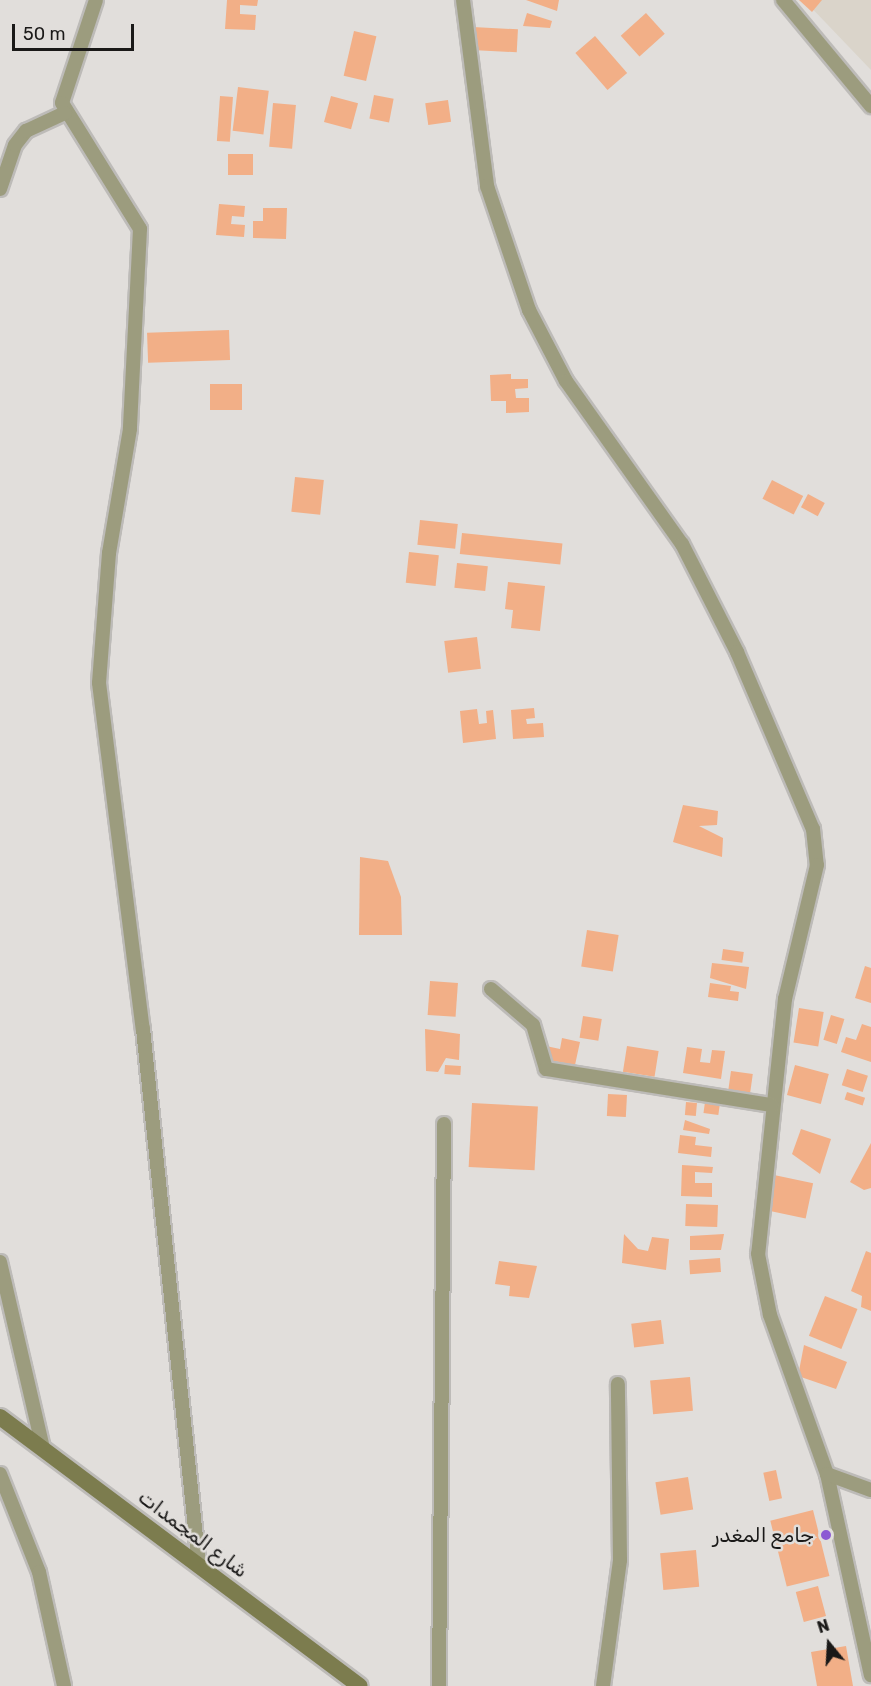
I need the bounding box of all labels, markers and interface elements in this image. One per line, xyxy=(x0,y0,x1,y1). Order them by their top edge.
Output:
scale bar xyxy=(15,12,136,50)
text: 50 m xyxy=(23,23,66,45)
street label: شارع المجمدات xyxy=(134,1485,252,1583)
place label: جامع المغدر xyxy=(713,1523,814,1547)
marker: جامع المغدر xyxy=(819,1528,833,1542)
north arrow xyxy=(799,1614,859,1674)
text: N xyxy=(815,1616,832,1637)

